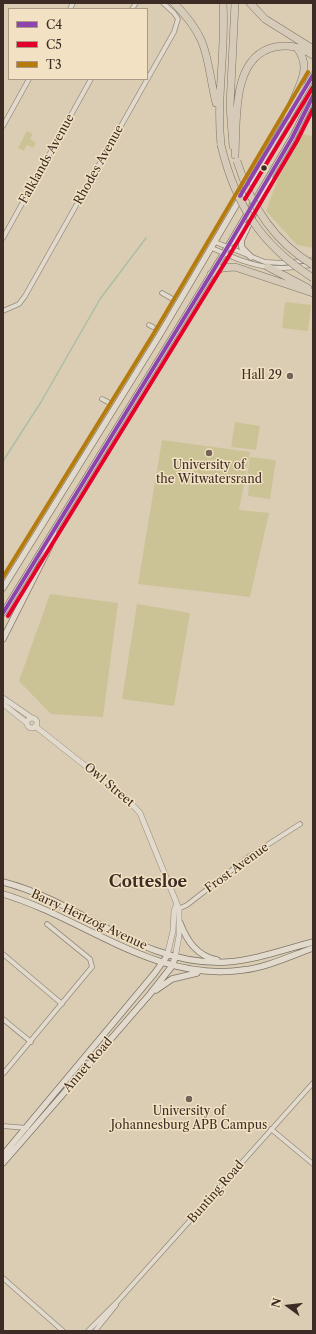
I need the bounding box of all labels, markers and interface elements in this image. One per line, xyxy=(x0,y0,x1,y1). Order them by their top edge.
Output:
legend xyxy=(8,8,148,80)
text: C4 xyxy=(46,17,62,32)
text: C5 xyxy=(46,37,62,52)
text: T3 xyxy=(46,57,62,72)
street label: Falklands Avenue xyxy=(16,112,78,206)
street label: Rhodes Avenue xyxy=(71,123,127,207)
unlabelled marker xyxy=(259,163,269,173)
place label: Hall 29 xyxy=(241,369,282,383)
marker: Hall 29 xyxy=(285,371,295,381)
marker: University of the Witwatersrand xyxy=(204,448,214,458)
place label: University of the Witwatersrand xyxy=(156,459,262,487)
street label: Owl Street xyxy=(81,760,137,810)
street label: Frost Avenue xyxy=(202,840,272,896)
district label: Cottesloe xyxy=(109,872,187,892)
street label: Barry Hertzog Avenue xyxy=(29,887,149,953)
street label: Annet Road xyxy=(60,1035,116,1095)
marker: University of Johannesburg APB Campus xyxy=(184,1094,194,1104)
place label: University of Johannesburg APB Campus xyxy=(111,1105,267,1133)
street label: Bunting Road xyxy=(185,1158,247,1226)
north arrow xyxy=(268,1286,308,1326)
text: N xyxy=(268,1296,284,1309)

